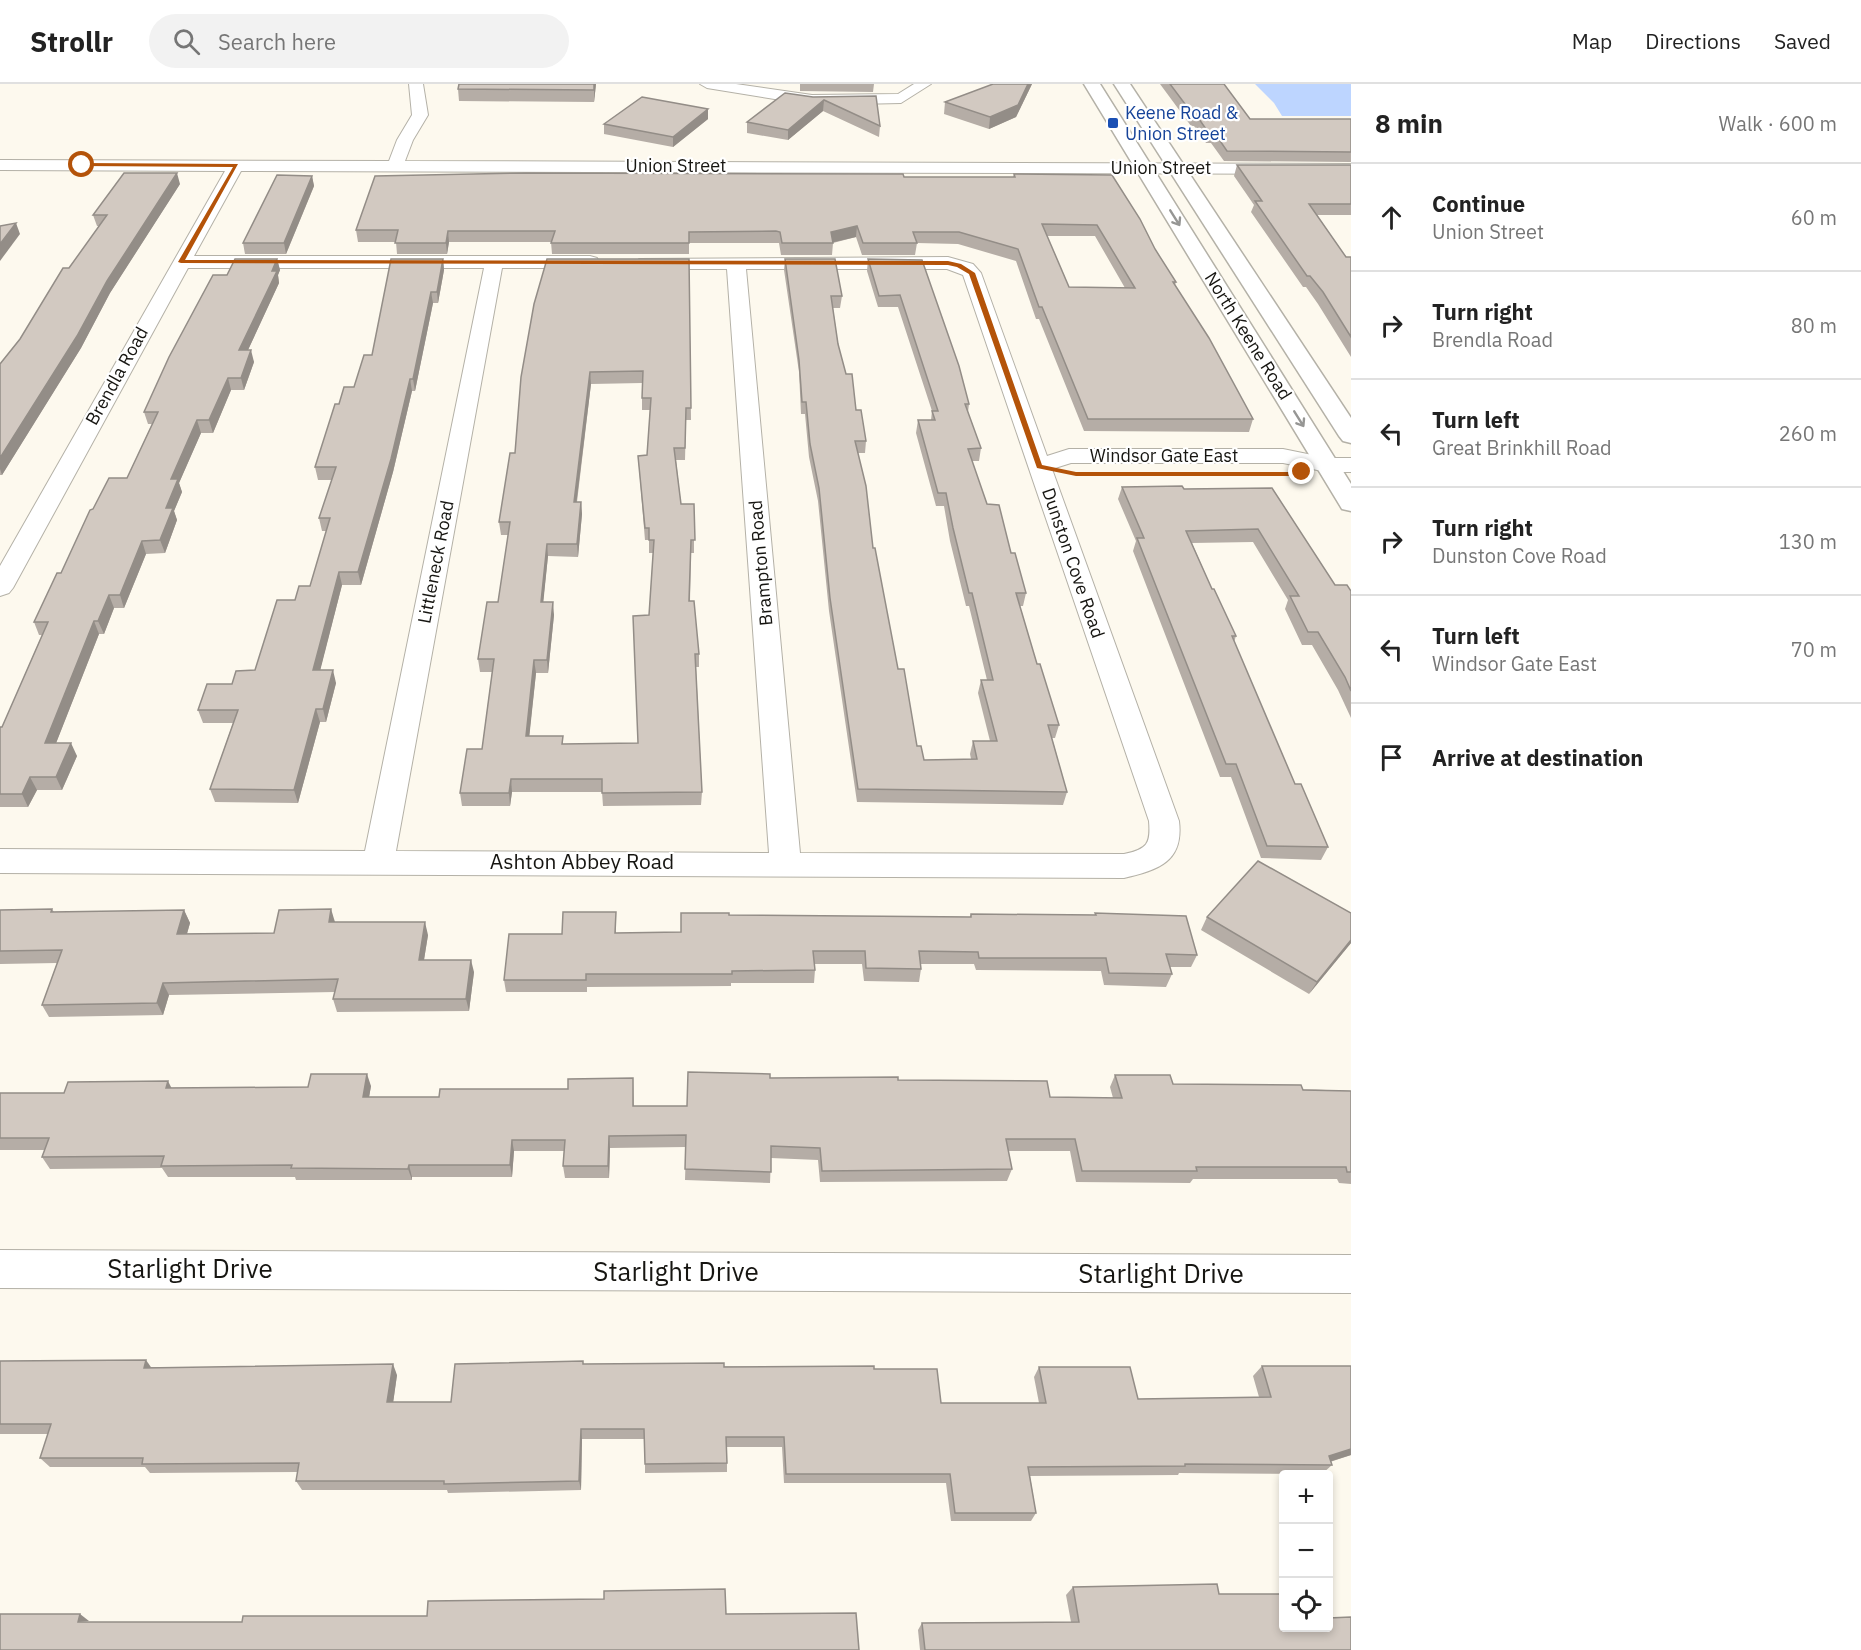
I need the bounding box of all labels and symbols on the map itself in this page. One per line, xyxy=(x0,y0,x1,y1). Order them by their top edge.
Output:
place label: Keene Road & Union Street xyxy=(1125,101,1239,145)
marker: Keene Road & Union Street xyxy=(1106,116,1120,130)
route start xyxy=(68,151,94,177)
street label: Union Street xyxy=(626,154,726,177)
street label: Union Street xyxy=(1111,156,1211,179)
one-way arrow xyxy=(1169,209,1181,226)
street label: North Keene Road xyxy=(1200,267,1297,404)
street label: Brendla Road xyxy=(80,323,153,429)
one-way arrow xyxy=(1294,410,1306,427)
street label: Windsor Gate East xyxy=(1090,444,1238,467)
route end xyxy=(1288,458,1314,484)
street label: Dunston Cove Road xyxy=(1037,485,1110,641)
street label: Littleneck Road xyxy=(412,498,459,625)
street label: Brampton Road xyxy=(744,499,777,627)
street label: Ashton Abbey Road xyxy=(490,847,674,875)
street label: Starlight Drive xyxy=(107,1251,273,1285)
street label: Starlight Drive xyxy=(593,1254,759,1288)
street label: Starlight Drive xyxy=(1078,1256,1244,1290)

